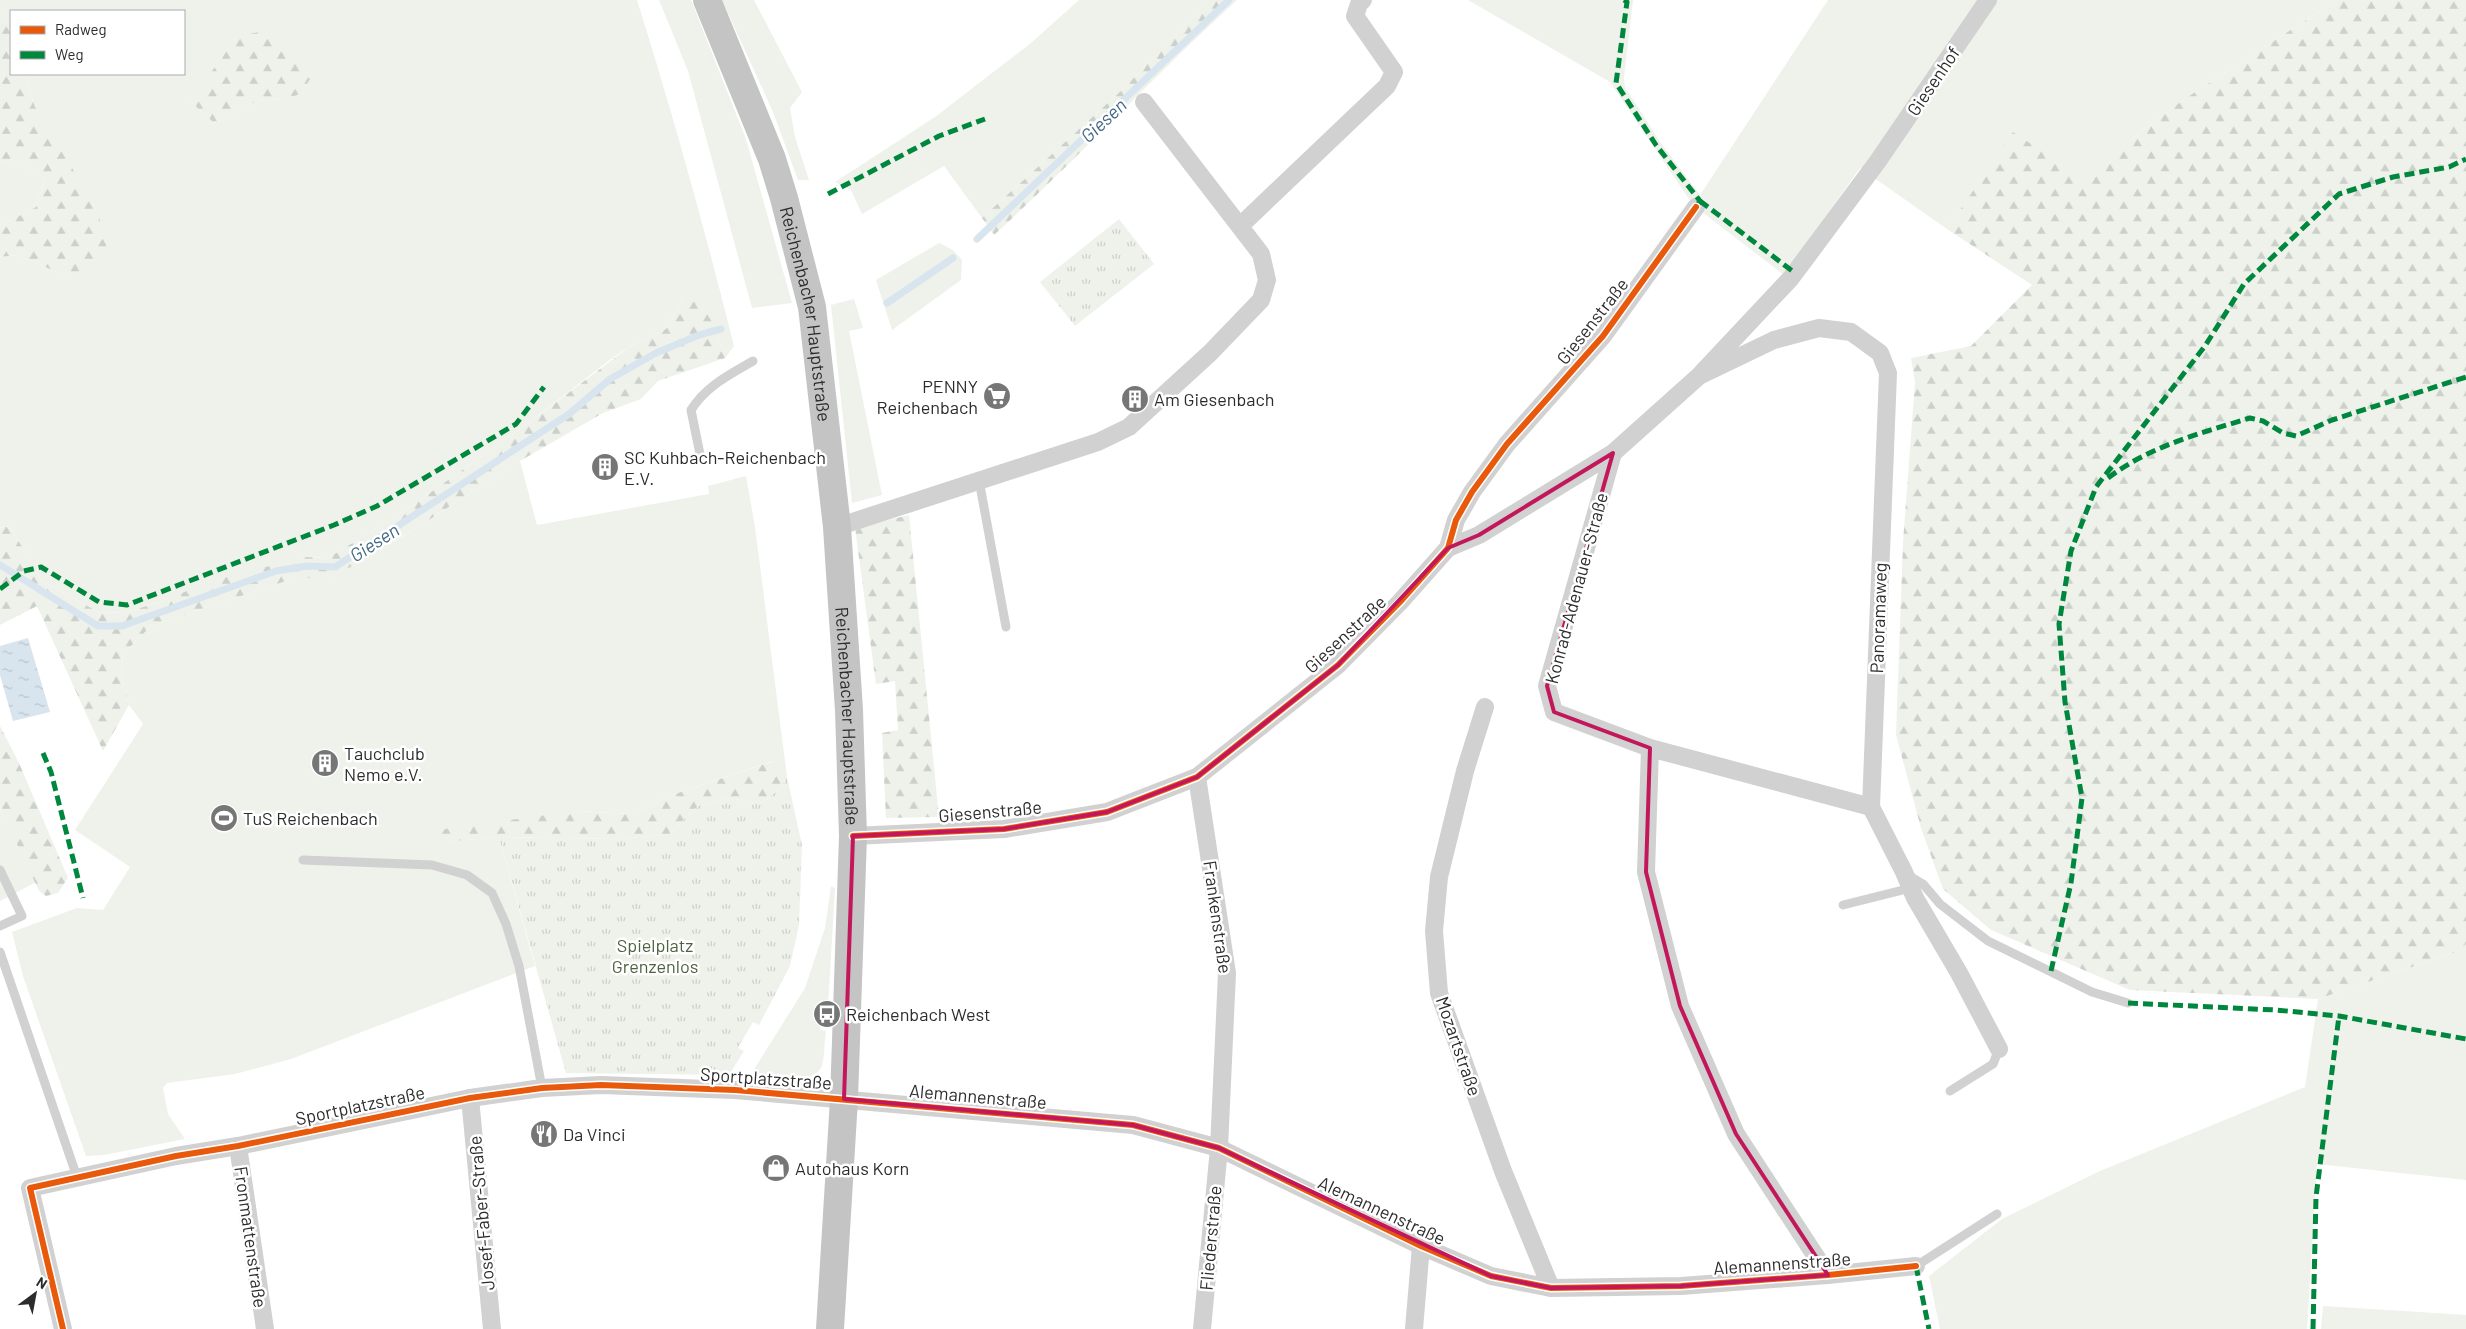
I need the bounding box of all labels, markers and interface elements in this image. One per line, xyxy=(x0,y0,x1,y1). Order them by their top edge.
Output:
legend xyxy=(10,10,185,75)
text: Radweg xyxy=(55,20,107,38)
street label: Giesenhof xyxy=(1902,42,1964,120)
text: Weg xyxy=(55,45,83,63)
water label: Giesen xyxy=(1075,93,1131,147)
street label: Reichenbacher Hauptstraße xyxy=(776,204,836,423)
street label: Giesenstraße xyxy=(1551,273,1633,369)
place label: PENNY Reichenbach xyxy=(877,375,978,418)
supermarket icon: PENNY Reichenbach xyxy=(982,381,1012,411)
building icon: Am Giesenbach xyxy=(1120,384,1150,414)
place label: Am Giesenbach xyxy=(1154,388,1275,410)
place label: SC Kuhbach-Reichenbach E.V. xyxy=(624,446,826,489)
building icon: SC Kuhbach-Reichenbach E.V. xyxy=(590,452,620,482)
street label: Konrad-Adenauer-Straße xyxy=(1540,490,1612,686)
water label: Giesen xyxy=(345,518,403,566)
street label: Panoramaweg xyxy=(1865,562,1891,674)
street label: Giesenstraße xyxy=(1300,591,1390,677)
street label: Reichenbacher Hauptstraße xyxy=(831,606,864,826)
place label: Tauchclub Nemo e.V. xyxy=(344,742,425,785)
building icon: Tauchclub Nemo e.V. xyxy=(310,748,340,778)
street label: Giesenstraße xyxy=(937,796,1043,826)
sports icon: TuS Reichenbach xyxy=(209,803,239,833)
place label: TuS Reichenbach xyxy=(243,807,378,829)
street label: Frankenstraße xyxy=(1199,859,1237,975)
park label: Spielplatz Grenzenlos xyxy=(612,934,698,977)
street label: Mozartstraße xyxy=(1432,993,1486,1099)
bus stop icon: Reichenbach West xyxy=(812,999,842,1029)
place label: Reichenbach West xyxy=(846,1003,991,1025)
street label: Sportplatzstraße xyxy=(700,1062,832,1094)
street label: Alemannenstraße xyxy=(908,1079,1048,1113)
street label: Sportplatzstraße xyxy=(293,1081,427,1129)
restaurant icon: Da Vinci xyxy=(529,1119,559,1149)
place label: Da Vinci xyxy=(563,1123,626,1145)
street label: Josef-Faber-Straße xyxy=(463,1135,499,1291)
shop icon: Autohaus Korn xyxy=(761,1153,791,1183)
place label: Autohaus Korn xyxy=(795,1157,909,1179)
street label: Fronmattenstraße xyxy=(230,1165,272,1309)
street label: Alemannenstraße xyxy=(1315,1171,1449,1249)
street label: Fliederstraße xyxy=(1194,1185,1226,1291)
street label: Alemannenstraße xyxy=(1712,1247,1852,1279)
north arrow xyxy=(10,1269,60,1319)
text: N xyxy=(34,1273,51,1292)

